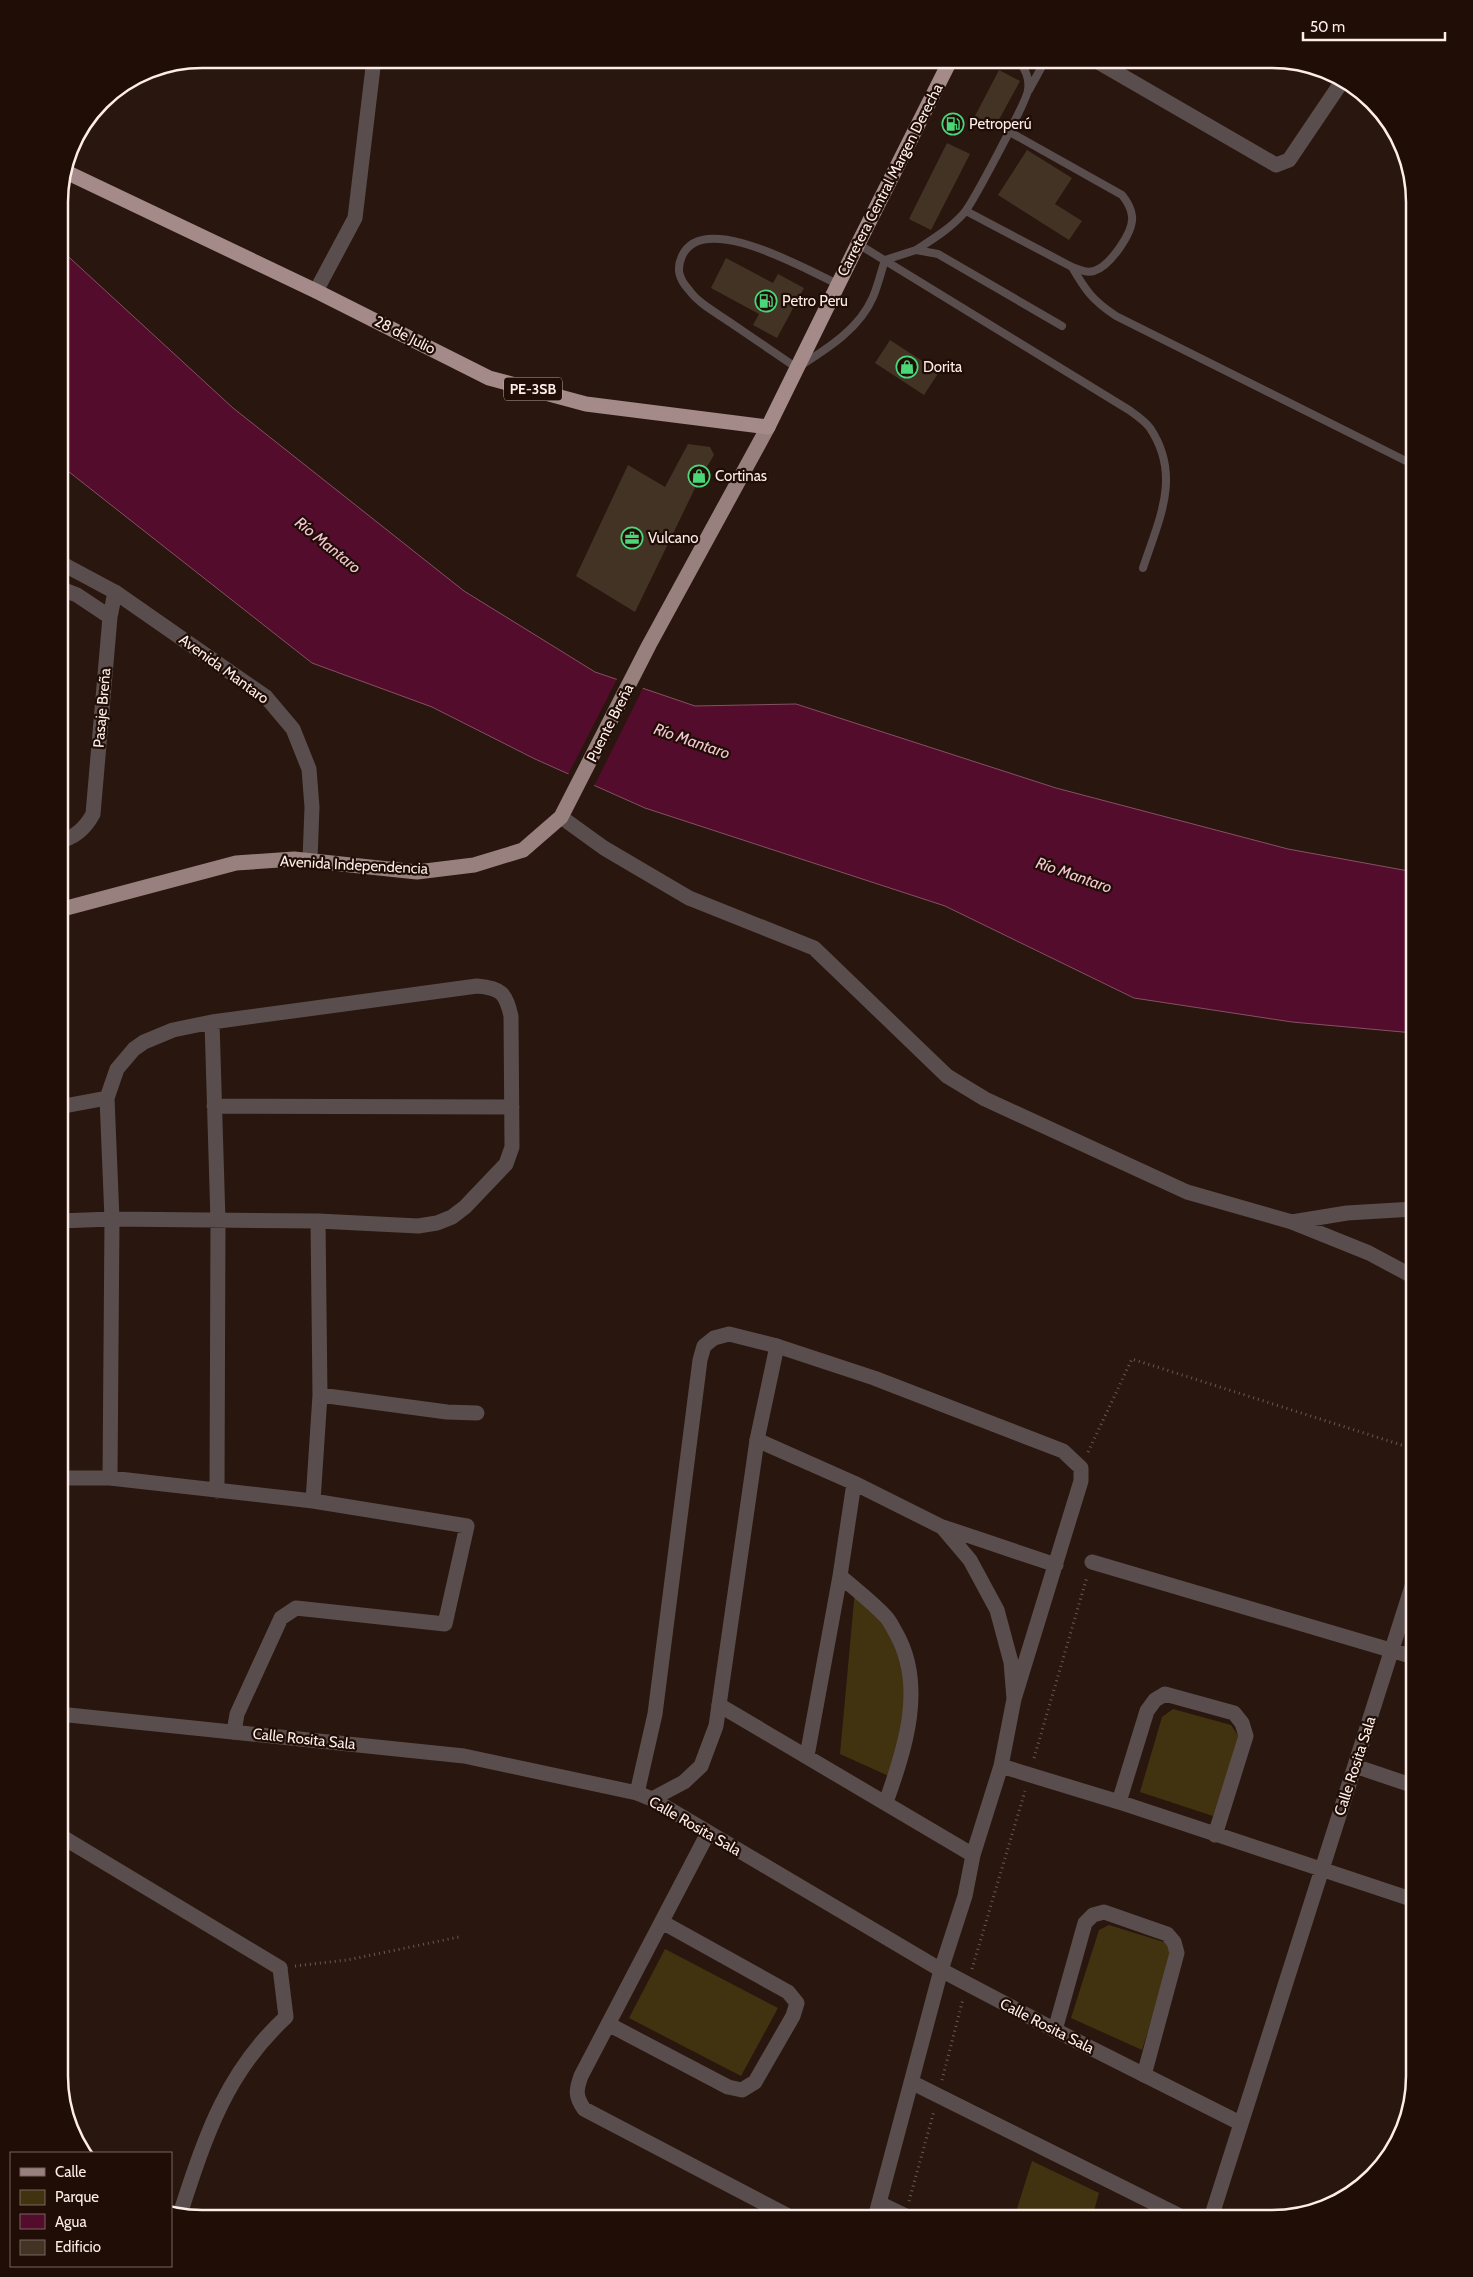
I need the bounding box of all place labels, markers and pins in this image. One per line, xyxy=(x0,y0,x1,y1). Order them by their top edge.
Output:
fuel station icon: Petroperú xyxy=(941,112,965,136)
place label: Petroperú xyxy=(969,115,1032,133)
fuel station icon: Petro Peru xyxy=(754,289,778,313)
place label: Petro Peru xyxy=(782,292,848,310)
shop icon: Dorita xyxy=(895,355,919,379)
place label: Dorita xyxy=(923,358,963,376)
shop icon: Cortinas xyxy=(687,464,711,488)
place label: Cortinas xyxy=(715,467,767,485)
office icon: Vulcano xyxy=(620,526,644,550)
place label: Vulcano xyxy=(648,529,699,547)

